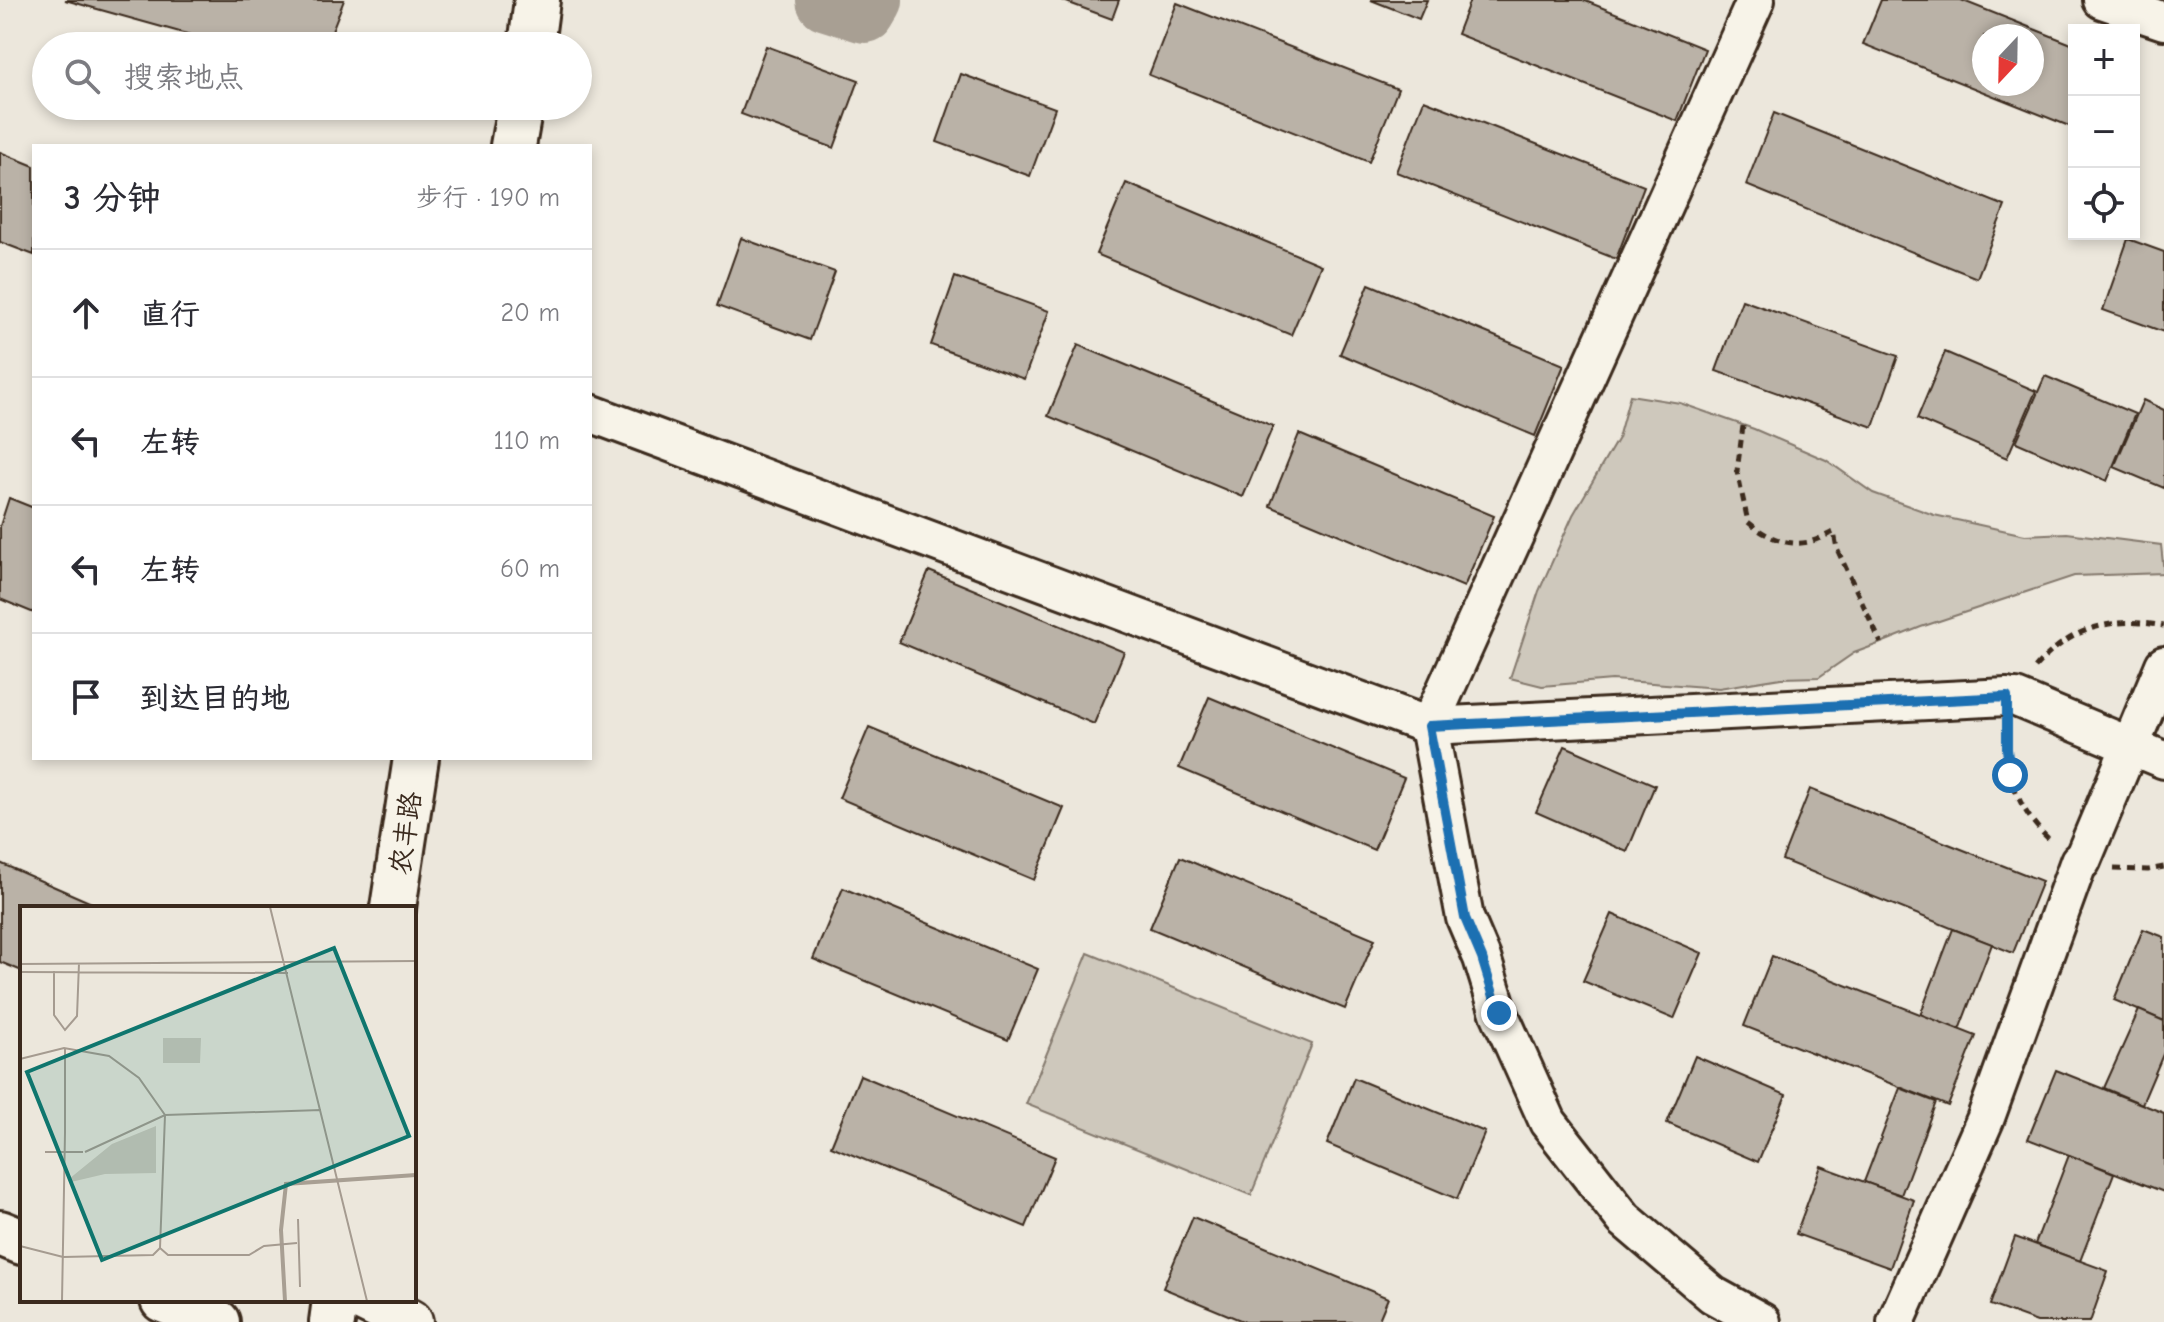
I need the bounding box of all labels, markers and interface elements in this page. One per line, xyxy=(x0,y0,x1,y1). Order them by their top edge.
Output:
north arrow xyxy=(1972,24,2044,96)
map controls xyxy=(2068,24,2140,240)
button: + xyxy=(2068,24,2140,96)
search box xyxy=(32,32,592,120)
icon: search xyxy=(60,54,104,98)
text: 搜索地点 xyxy=(124,60,244,95)
button: − xyxy=(2068,96,2140,168)
button: locate xyxy=(2068,168,2140,240)
text: 3 分钟 xyxy=(64,178,161,218)
text: 步行 · 190 m xyxy=(416,183,560,213)
icon: ahead xyxy=(64,291,108,335)
text: 直行 xyxy=(140,297,200,332)
text: 20 m xyxy=(500,298,560,328)
icon: left xyxy=(64,419,108,463)
text: 左转 xyxy=(140,425,200,460)
text: 110 m xyxy=(493,426,560,456)
icon: left xyxy=(64,547,108,591)
text: 左转 xyxy=(140,553,200,588)
text: 60 m xyxy=(500,554,560,584)
icon: arrive xyxy=(64,675,108,719)
text: 到达目的地 xyxy=(140,681,290,716)
route start xyxy=(1992,757,2028,793)
street label: 农丰路 xyxy=(384,789,428,877)
inset map xyxy=(20,906,416,1302)
route end xyxy=(1481,995,1517,1031)

